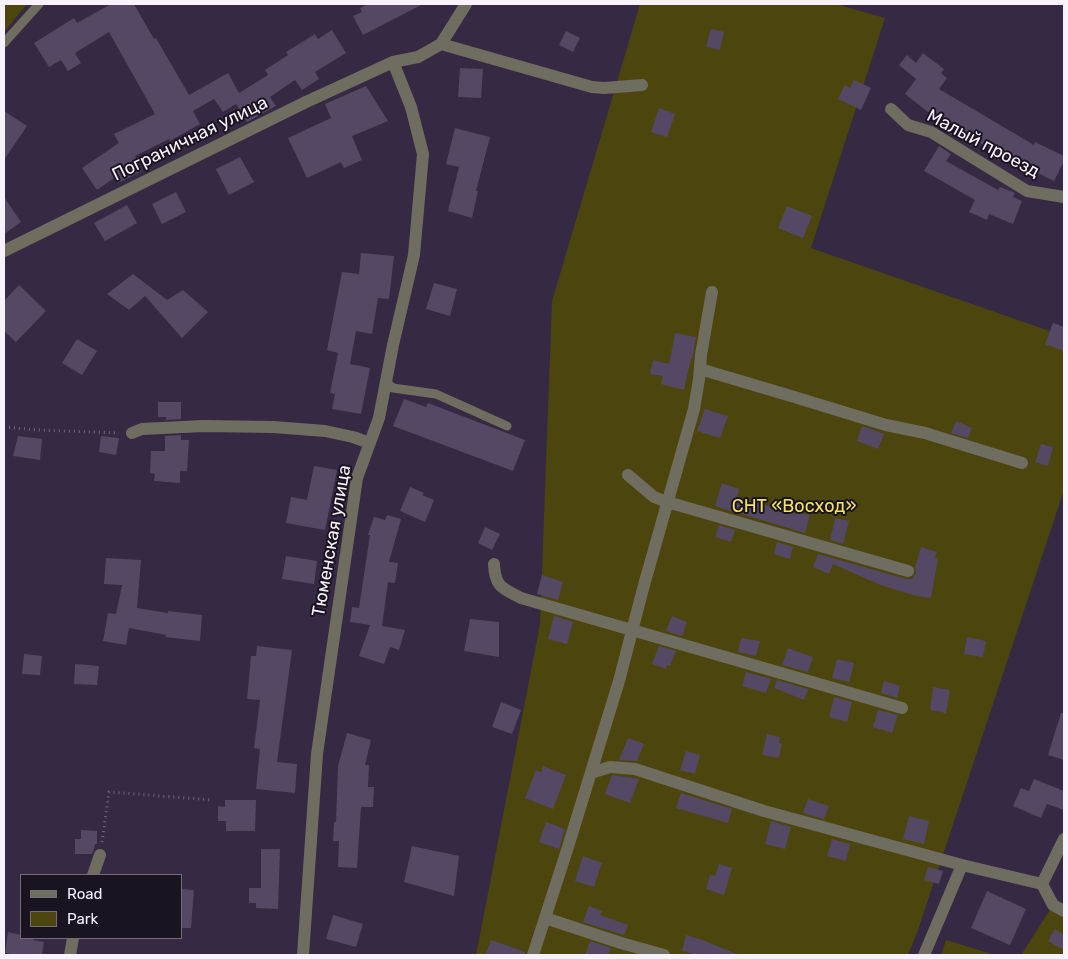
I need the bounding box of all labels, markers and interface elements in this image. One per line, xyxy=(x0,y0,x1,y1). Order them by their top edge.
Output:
street label: Пограничная улица xyxy=(109,92,271,186)
street label: Малый проезд xyxy=(923,105,1043,183)
street label: Тюменская улица xyxy=(308,464,356,618)
park label: СНТ «Восход» xyxy=(732,496,856,518)
legend xyxy=(20,874,182,939)
text: Road xyxy=(67,885,103,903)
text: Park xyxy=(67,910,98,928)

